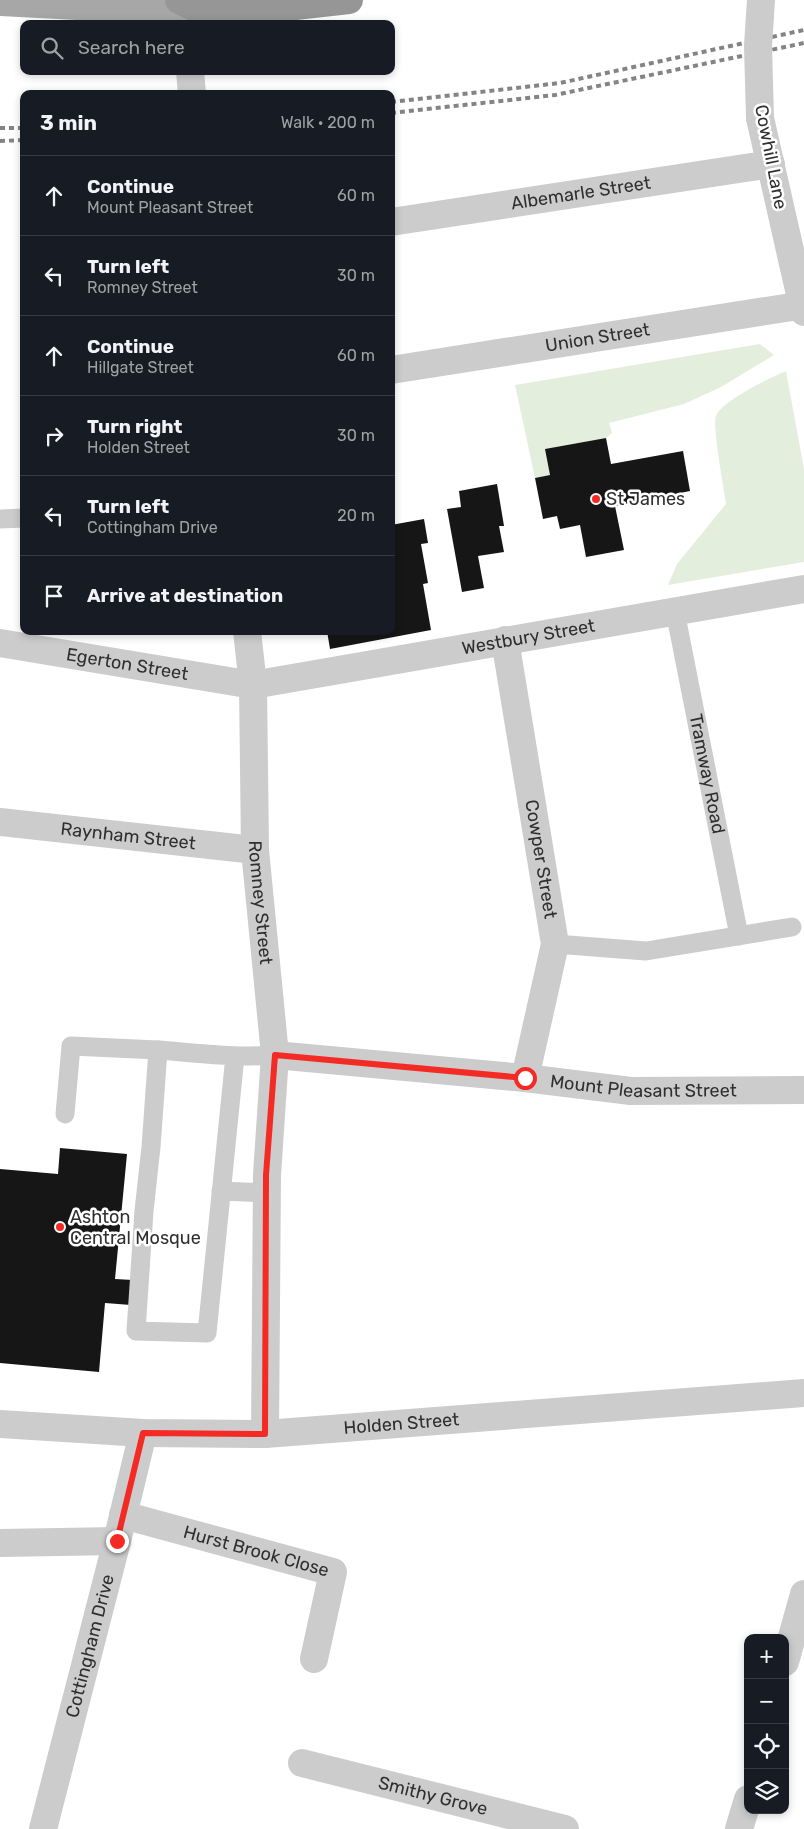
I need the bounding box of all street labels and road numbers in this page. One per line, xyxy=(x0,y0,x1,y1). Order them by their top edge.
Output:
street label: Cowhill Lane xyxy=(750,103,792,211)
street label: Albemarle Street xyxy=(509,172,652,215)
street label: Union Street xyxy=(544,318,651,357)
street label: Westbury Street xyxy=(460,615,597,659)
street label: Egerton Street xyxy=(65,643,190,685)
street label: Tramway Road xyxy=(684,712,730,836)
street label: Cowper Street xyxy=(520,798,562,920)
street label: Raynham Street xyxy=(60,818,197,854)
street label: Romney Street xyxy=(244,840,277,966)
street label: Mount Pleasant Street xyxy=(549,1070,737,1102)
street label: Holden Street xyxy=(343,1408,460,1439)
street label: Hurst Brook Close xyxy=(181,1521,332,1581)
street label: Cottingham Drive xyxy=(61,1572,119,1720)
street label: Smithy Grove xyxy=(376,1772,490,1820)

